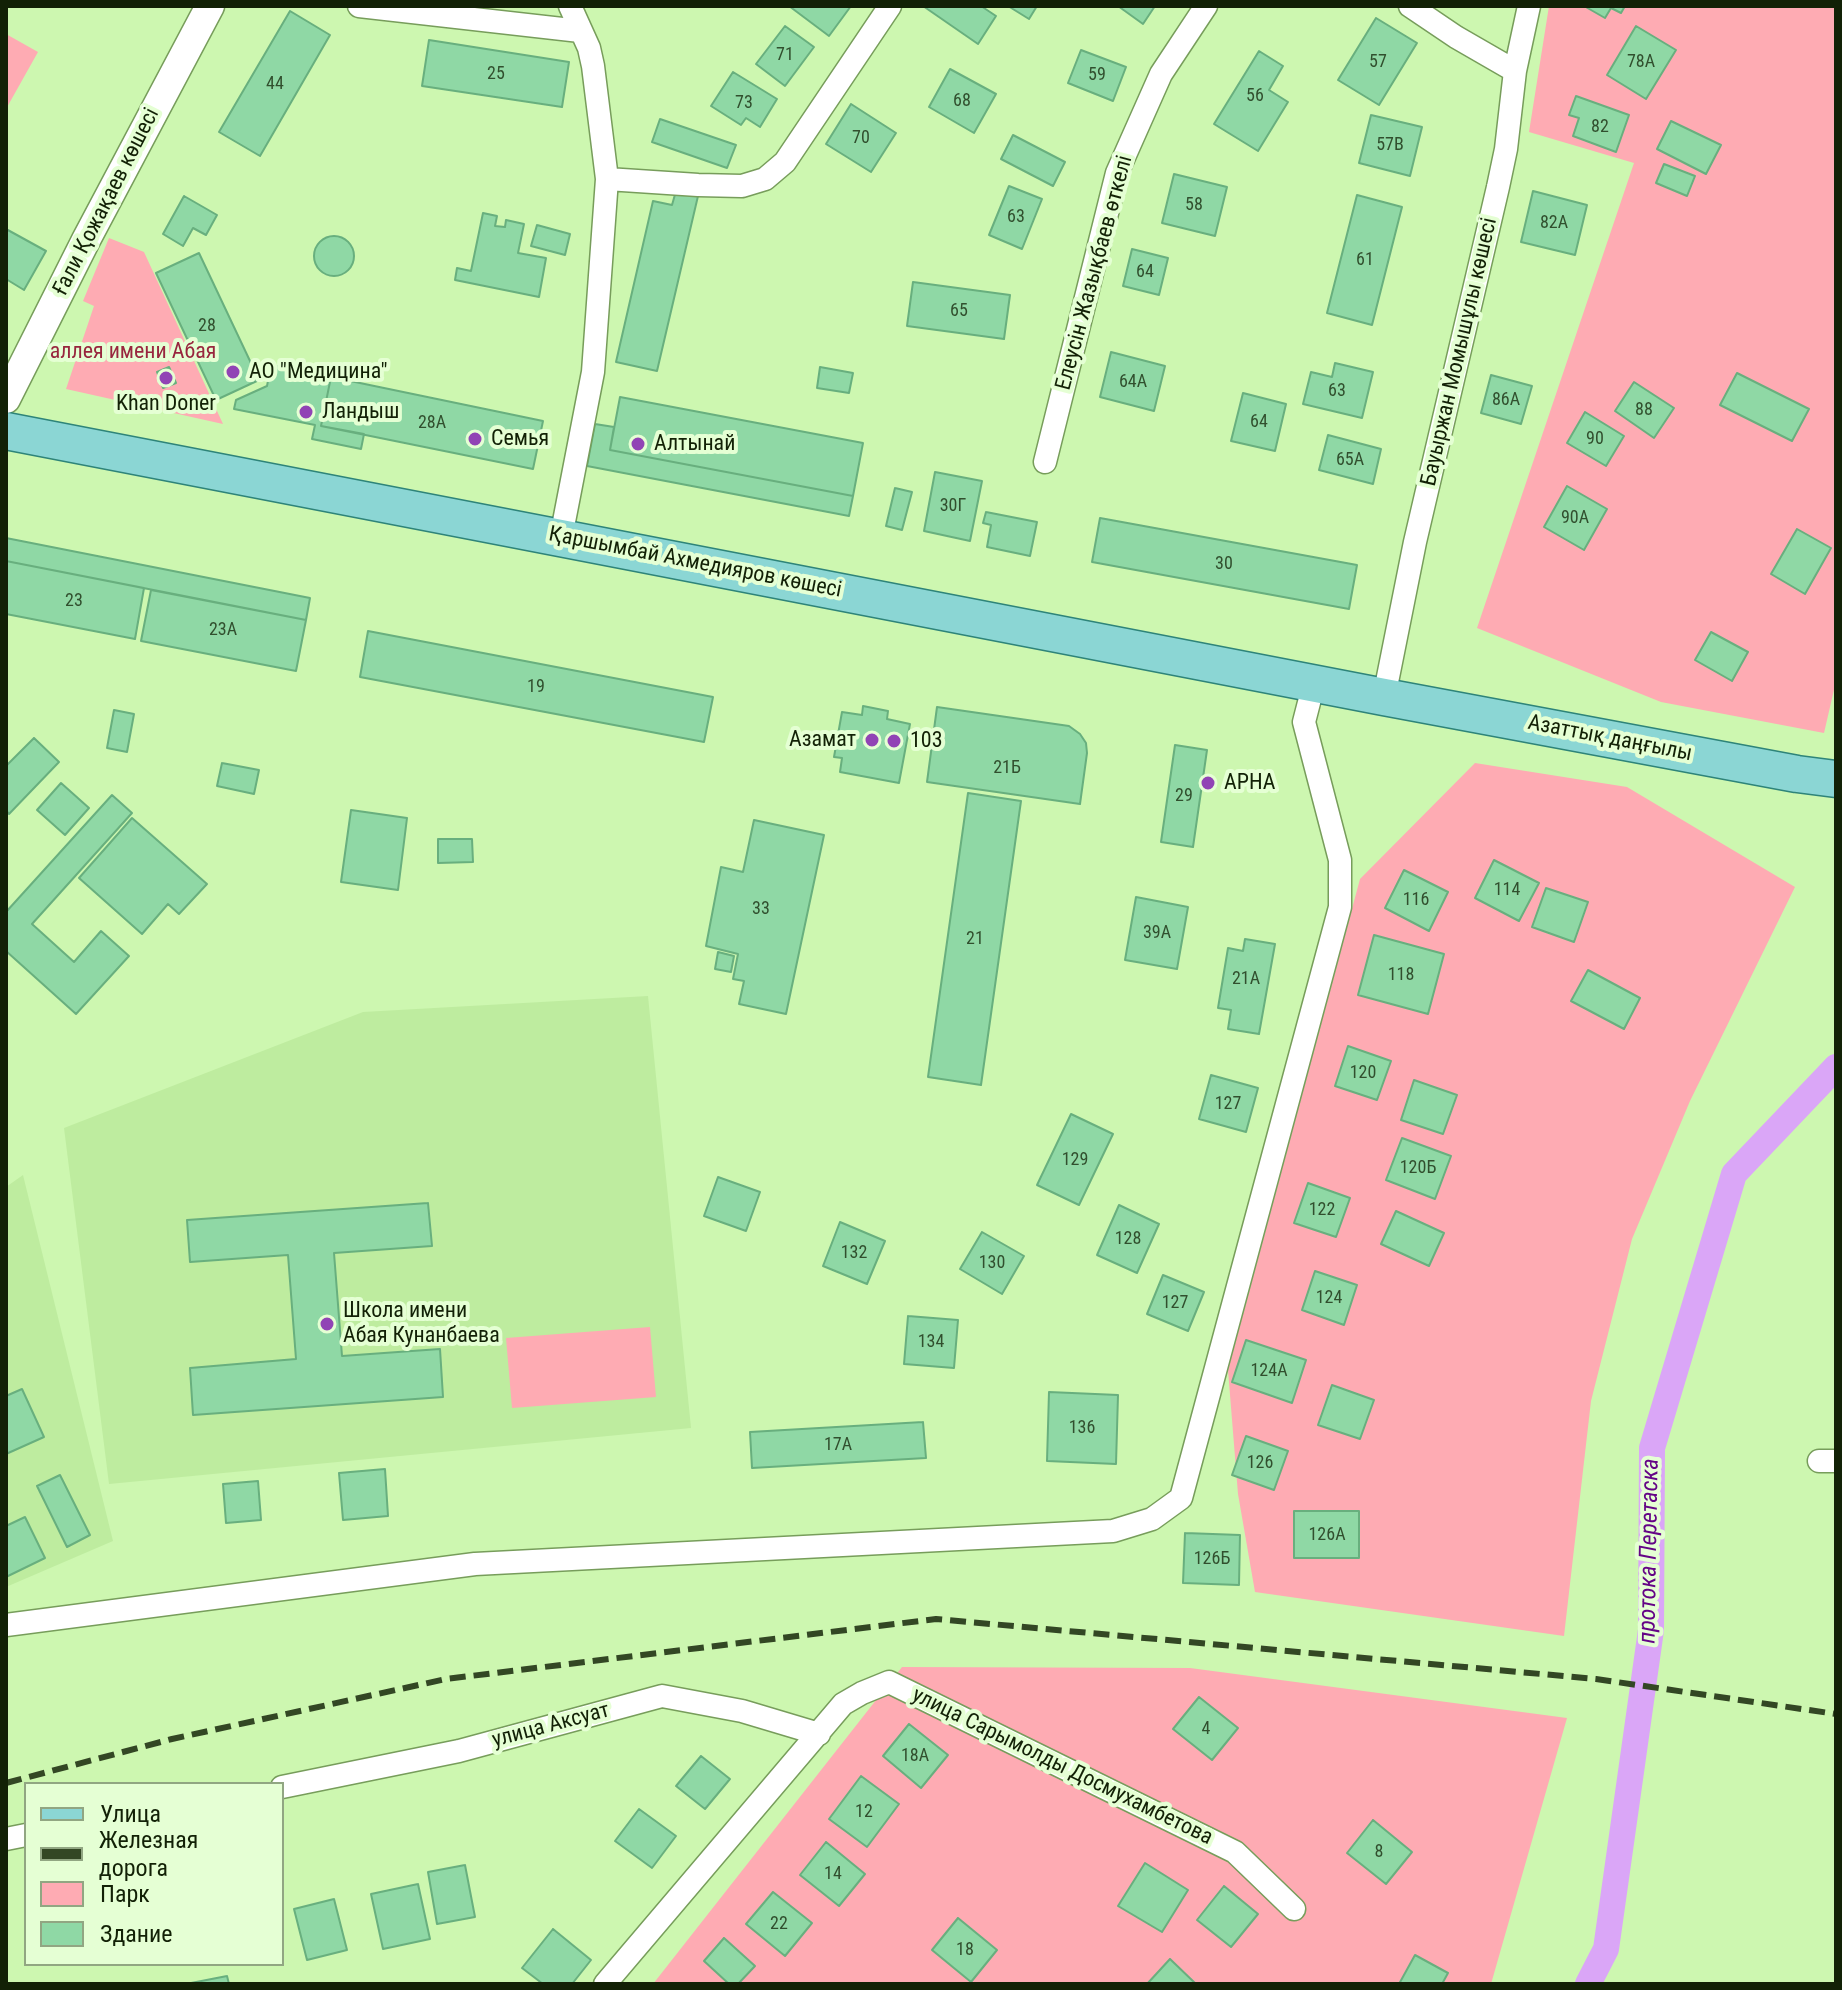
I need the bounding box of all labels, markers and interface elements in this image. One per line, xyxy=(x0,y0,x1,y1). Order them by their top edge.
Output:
house number: 71 xyxy=(776,44,794,66)
house number: 57 xyxy=(1369,51,1387,73)
house number: 78А xyxy=(1627,51,1655,73)
house number: 25 xyxy=(487,63,505,85)
house number: 59 xyxy=(1088,64,1106,86)
house number: 44 xyxy=(266,73,284,95)
house number: 56 xyxy=(1246,85,1264,107)
house number: 68 xyxy=(953,90,971,112)
house number: 73 xyxy=(735,92,753,114)
street label: Ғали Қожақаев көшесі xyxy=(48,104,166,300)
house number: 82 xyxy=(1591,116,1609,138)
house number: 70 xyxy=(852,127,870,149)
house number: 57В xyxy=(1376,134,1404,156)
street label: Елеусін Жазықбаев өткелі xyxy=(1051,153,1139,393)
house number: 58 xyxy=(1185,194,1203,216)
house number: 63 xyxy=(1007,206,1025,228)
house number: 82А xyxy=(1540,212,1568,234)
street label: Бауыржан Момышұлы көшесі xyxy=(1416,215,1504,489)
house number: 61 xyxy=(1356,249,1374,271)
house number: 64 xyxy=(1136,261,1154,283)
house number: 65 xyxy=(950,300,968,322)
house number: 28 xyxy=(198,315,216,337)
park label: аллея имени Абая xyxy=(50,339,216,365)
place label: АО "Медицина" xyxy=(249,359,388,385)
marker: АО "Медицина" xyxy=(224,363,242,381)
marker: Khan Doner xyxy=(157,369,175,387)
house number: 64А xyxy=(1119,371,1147,393)
house number: 63 xyxy=(1328,380,1346,402)
house number: 86А xyxy=(1492,389,1520,411)
place label: Khan Doner xyxy=(116,391,216,417)
place label: Ландыш xyxy=(322,399,400,425)
house number: 88 xyxy=(1635,399,1653,421)
marker: Ландыш xyxy=(297,403,315,421)
house number: 64 xyxy=(1250,411,1268,433)
house number: 28А xyxy=(418,412,446,434)
place label: Семья xyxy=(491,426,549,452)
house number: 90 xyxy=(1586,428,1604,450)
marker: Семья xyxy=(466,430,484,448)
place label: Алтынай xyxy=(654,431,735,457)
marker: Алтынай xyxy=(629,435,647,453)
house number: 65А xyxy=(1336,449,1364,471)
house number: 30Г xyxy=(940,495,966,517)
house number: 90А xyxy=(1561,507,1589,529)
street label: Қаршымбай Ахмедияров көшесі xyxy=(546,522,844,604)
house number: 30 xyxy=(1215,553,1233,575)
house number: 23 xyxy=(65,590,83,612)
house number: 23А xyxy=(209,619,237,641)
house number: 19 xyxy=(527,676,545,698)
street label: Азаттық даңғылы xyxy=(1526,710,1694,768)
place label: Азамат xyxy=(789,727,856,753)
place label: 103 xyxy=(910,728,943,754)
marker: Азамат xyxy=(863,731,881,749)
marker: 103 xyxy=(885,732,903,750)
house number: 21Б xyxy=(993,757,1021,779)
place label: АРНА xyxy=(1224,770,1275,796)
marker: АРНА xyxy=(1199,774,1217,792)
house number: 29 xyxy=(1175,785,1193,807)
house number: 114 xyxy=(1494,879,1520,901)
house number: 116 xyxy=(1403,889,1429,911)
house number: 33 xyxy=(752,898,770,920)
house number: 39А xyxy=(1143,922,1171,944)
house number: 21 xyxy=(966,928,984,950)
house number: 118 xyxy=(1388,964,1414,986)
house number: 21А xyxy=(1232,968,1260,990)
house number: 120 xyxy=(1350,1062,1376,1084)
house number: 127 xyxy=(1215,1093,1241,1115)
house number: 129 xyxy=(1062,1149,1088,1171)
house number: 120Б xyxy=(1400,1157,1436,1179)
house number: 122 xyxy=(1309,1199,1335,1221)
house number: 128 xyxy=(1115,1228,1141,1250)
house number: 132 xyxy=(841,1242,867,1264)
house number: 130 xyxy=(979,1252,1005,1274)
house number: 124 xyxy=(1316,1287,1342,1309)
house number: 127 xyxy=(1162,1292,1188,1314)
place label: Школа имени Абая Кунанбаева xyxy=(343,1298,500,1350)
marker: Школа имени Абая Кунанбаева xyxy=(318,1315,336,1333)
house number: 134 xyxy=(918,1331,944,1353)
house number: 124А xyxy=(1250,1360,1288,1382)
house number: 136 xyxy=(1069,1417,1095,1439)
house number: 17А xyxy=(824,1434,852,1456)
house number: 126 xyxy=(1247,1452,1273,1474)
water label: протока Перетаска xyxy=(1634,1458,1666,1644)
house number: 126А xyxy=(1308,1524,1346,1546)
house number: 126Б xyxy=(1194,1548,1230,1570)
street label: улица Сарымолды Досмухамбетова xyxy=(907,1683,1217,1851)
street label: улица Аксуат xyxy=(490,1698,612,1754)
house number: 4 xyxy=(1202,1718,1210,1740)
house number: 18А xyxy=(901,1745,929,1767)
legend xyxy=(24,1782,284,1966)
text: Улица xyxy=(100,1800,161,1828)
house number: 12 xyxy=(855,1801,873,1823)
text: Железная дорога xyxy=(99,1826,198,1882)
house number: 8 xyxy=(1375,1841,1383,1863)
house number: 14 xyxy=(824,1863,842,1885)
text: Парк xyxy=(100,1880,150,1908)
house number: 22 xyxy=(770,1913,788,1935)
text: Здание xyxy=(100,1920,172,1948)
house number: 18 xyxy=(956,1939,974,1961)

